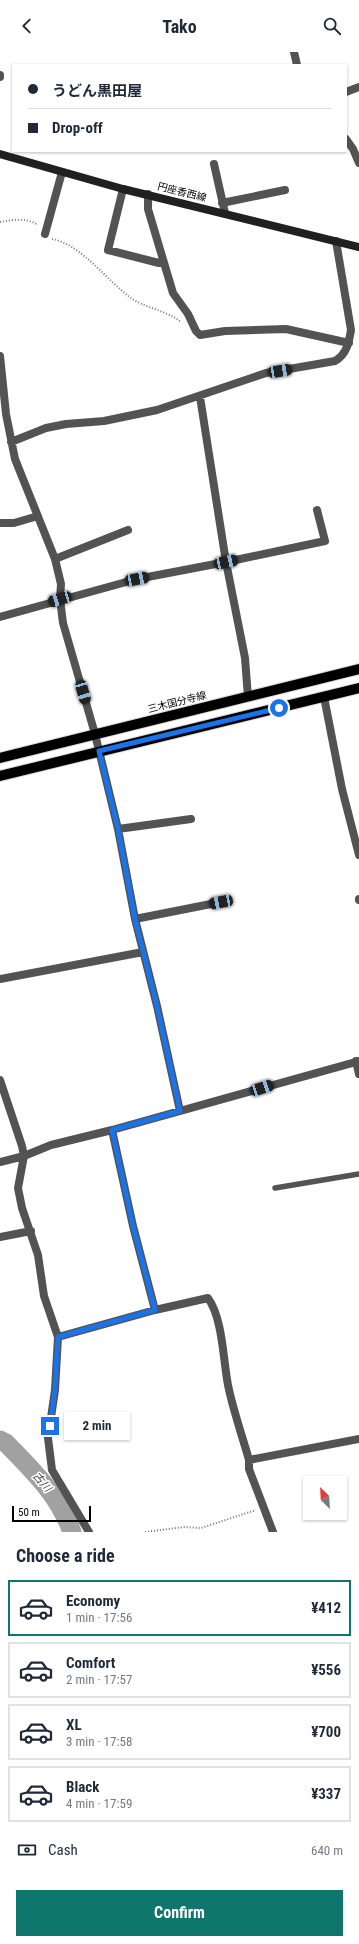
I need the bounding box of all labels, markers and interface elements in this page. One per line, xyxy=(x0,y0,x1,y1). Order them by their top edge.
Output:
icon: back xyxy=(16,15,38,37)
icon: search xyxy=(321,15,343,37)
text: Tako xyxy=(162,16,197,37)
text: うどん黒田屋 xyxy=(52,82,142,100)
text: Drop-off xyxy=(52,119,103,137)
street label: 円座香西線 xyxy=(156,181,208,203)
car xyxy=(267,363,293,379)
car xyxy=(213,554,239,570)
car xyxy=(124,571,150,587)
car xyxy=(47,590,73,608)
car xyxy=(74,679,92,705)
street label: 三木国分寺線 xyxy=(147,689,207,715)
route start xyxy=(270,699,288,717)
car xyxy=(208,894,234,910)
car xyxy=(249,1079,275,1097)
callout: 2 min xyxy=(64,1412,130,1440)
route end xyxy=(41,1417,59,1435)
text: 2 min xyxy=(83,1418,111,1433)
water label: 古川 xyxy=(30,1469,55,1495)
north arrow xyxy=(303,1476,347,1520)
map controls xyxy=(303,1476,347,1520)
scale bar xyxy=(12,1504,91,1523)
text: 50 m xyxy=(18,1506,40,1519)
text: Choose a ride xyxy=(16,1545,115,1566)
icon: car xyxy=(18,1590,54,1626)
text: Economy xyxy=(66,1592,120,1610)
text: ¥412 xyxy=(311,1599,341,1617)
text: 1 min · 17:56 xyxy=(66,1610,132,1625)
icon: car xyxy=(18,1652,54,1688)
text: Comfort xyxy=(66,1654,115,1672)
text: ¥556 xyxy=(311,1661,341,1679)
text: 2 min · 17:57 xyxy=(66,1672,132,1687)
icon: car xyxy=(18,1714,54,1750)
text: XL xyxy=(66,1716,82,1734)
text: ¥700 xyxy=(311,1723,341,1741)
text: 3 min · 17:58 xyxy=(66,1734,132,1749)
icon: car xyxy=(18,1776,54,1812)
text: Black xyxy=(66,1778,99,1796)
text: ¥337 xyxy=(311,1785,341,1803)
text: 4 min · 17:59 xyxy=(66,1796,132,1811)
icon: cash xyxy=(16,1839,38,1861)
text: Cash xyxy=(48,1841,78,1859)
text: 640 m xyxy=(311,1843,343,1858)
button: Confirm xyxy=(16,1890,343,1936)

